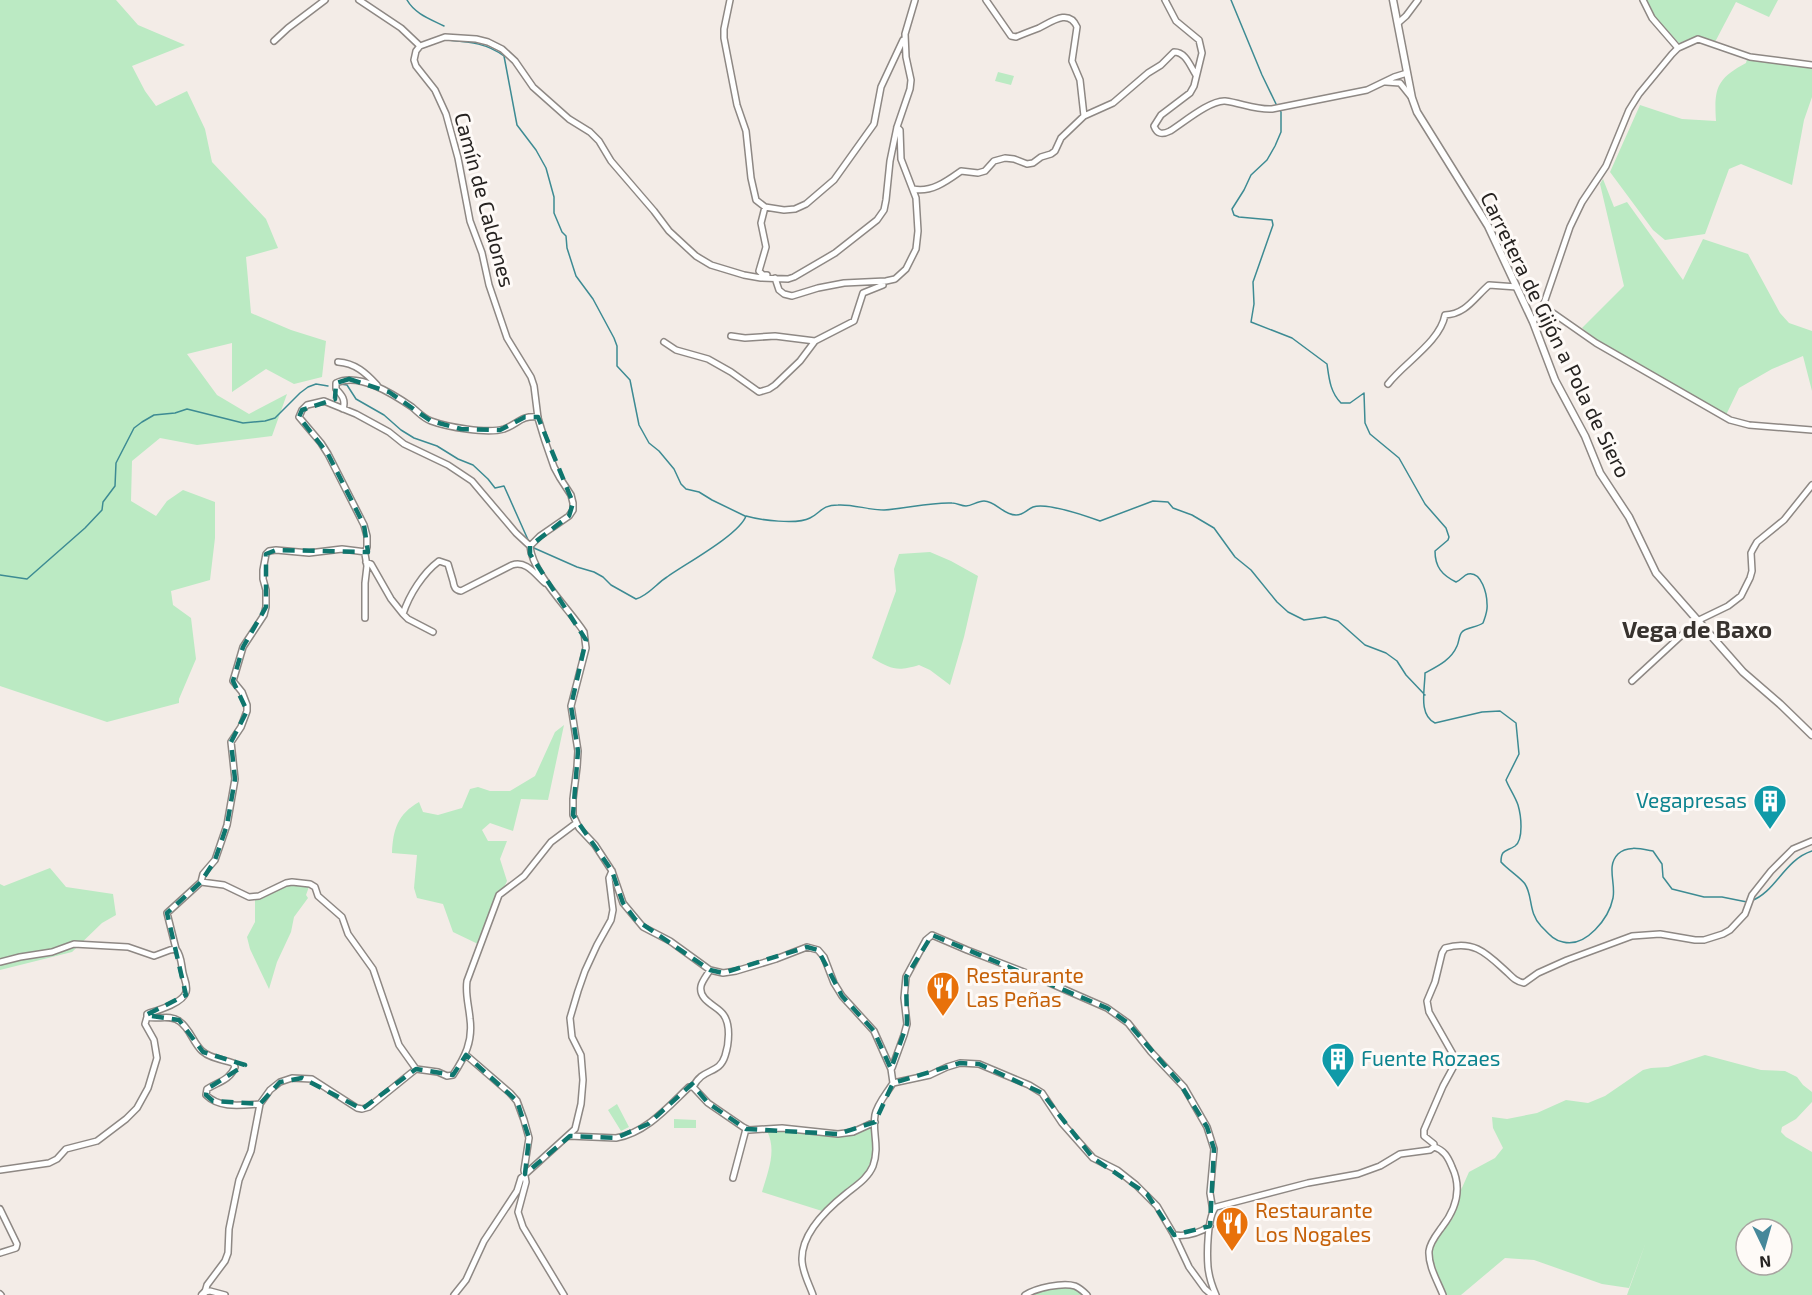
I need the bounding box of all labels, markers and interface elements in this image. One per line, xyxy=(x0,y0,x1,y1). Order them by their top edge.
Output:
street label: Camín de Caldones xyxy=(450,110,521,290)
street label: Carretera de Gijón a Pola de Siero xyxy=(1475,187,1637,482)
district label: Vega de Baxo xyxy=(1622,614,1772,643)
building icon: Vegapresas xyxy=(1752,783,1788,830)
place label: Vegapresas xyxy=(1636,787,1747,812)
place label: Restaurante Las Peñas xyxy=(966,962,1084,1011)
restaurant icon: Restaurante Las Peñas xyxy=(925,970,961,1017)
building icon: Fuente Rozaes xyxy=(1320,1041,1356,1088)
place label: Fuente Rozaes xyxy=(1361,1045,1500,1070)
place label: Restaurante Los Nogales xyxy=(1255,1197,1373,1246)
restaurant icon: Restaurante Los Nogales xyxy=(1214,1205,1250,1252)
north arrow xyxy=(1734,1217,1794,1277)
text: N xyxy=(1759,1252,1772,1272)

